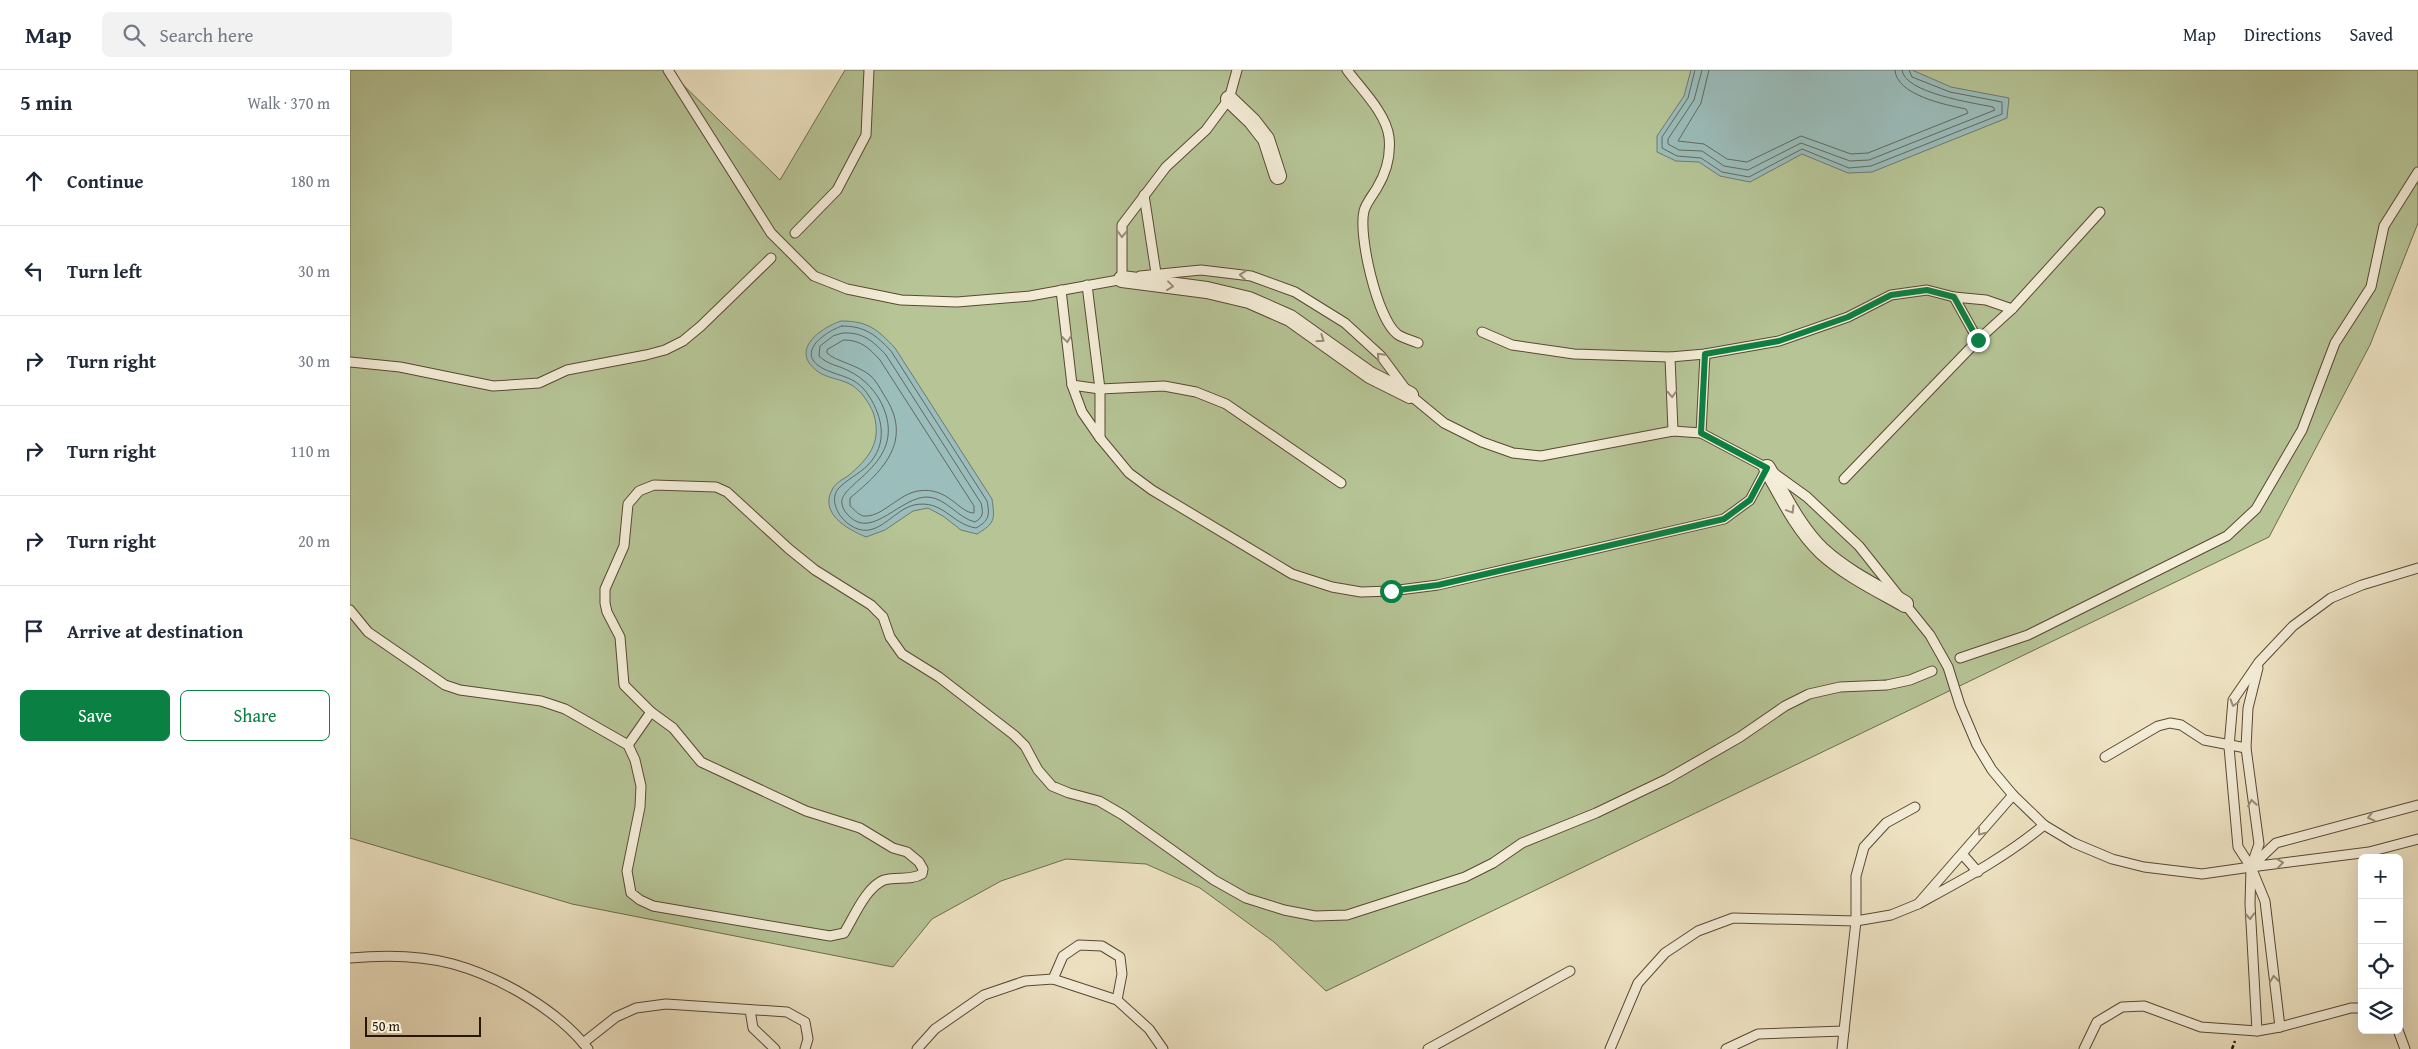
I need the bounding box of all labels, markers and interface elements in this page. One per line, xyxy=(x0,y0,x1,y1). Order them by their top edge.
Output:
search box xyxy=(102,12,452,57)
text: Map xyxy=(25,17,72,52)
icon: search xyxy=(120,21,148,49)
text: Search here xyxy=(160,21,253,49)
text: Map xyxy=(2183,21,2216,48)
text: Directions xyxy=(2244,21,2321,48)
text: Saved xyxy=(2349,21,2393,48)
text: 5 min xyxy=(20,87,72,118)
text: Walk · 370 m xyxy=(247,91,330,115)
icon: ahead xyxy=(20,167,48,195)
text: Continue xyxy=(67,167,144,195)
text: 180 m xyxy=(290,169,330,193)
one-way arrow xyxy=(1117,230,1127,238)
icon: left xyxy=(20,257,48,285)
text: Turn left xyxy=(67,257,142,285)
text: 30 m xyxy=(298,259,330,283)
one-way arrow xyxy=(1239,270,1247,281)
one-way arrow xyxy=(1167,280,1175,291)
route end xyxy=(1967,329,1990,352)
one-way arrow xyxy=(1316,333,1325,343)
one-way arrow xyxy=(1061,335,1072,343)
icon: right xyxy=(20,347,48,375)
text: Turn right xyxy=(67,347,156,375)
text: 30 m xyxy=(298,349,330,373)
one-way arrow xyxy=(1377,353,1386,362)
one-way arrow xyxy=(1666,390,1677,398)
icon: right xyxy=(20,437,48,465)
text: Turn right xyxy=(67,437,156,465)
text: 110 m xyxy=(290,439,330,463)
one-way arrow xyxy=(1785,505,1794,514)
icon: right xyxy=(20,527,48,555)
text: Turn right xyxy=(67,527,156,555)
text: 20 m xyxy=(298,529,330,553)
route start xyxy=(1380,580,1403,603)
icon: arrive xyxy=(20,617,48,645)
text: Arrive at destination xyxy=(67,617,243,645)
button: Save xyxy=(20,690,170,741)
button: Share xyxy=(180,690,330,741)
one-way arrow xyxy=(2230,698,2240,707)
one-way arrow xyxy=(2248,799,2258,807)
one-way arrow xyxy=(2367,811,2375,821)
one-way arrow xyxy=(1978,826,1987,836)
map controls xyxy=(2358,854,2403,1034)
button: + xyxy=(2358,854,2403,899)
one-way arrow xyxy=(2275,859,2284,869)
button: − xyxy=(2358,899,2403,944)
one-way arrow xyxy=(2245,912,2256,920)
button: locate xyxy=(2358,944,2403,989)
one-way arrow xyxy=(2269,975,2280,983)
button: layers xyxy=(2358,989,2403,1034)
scale bar xyxy=(365,1014,481,1037)
text: 50 m xyxy=(372,1016,400,1036)

